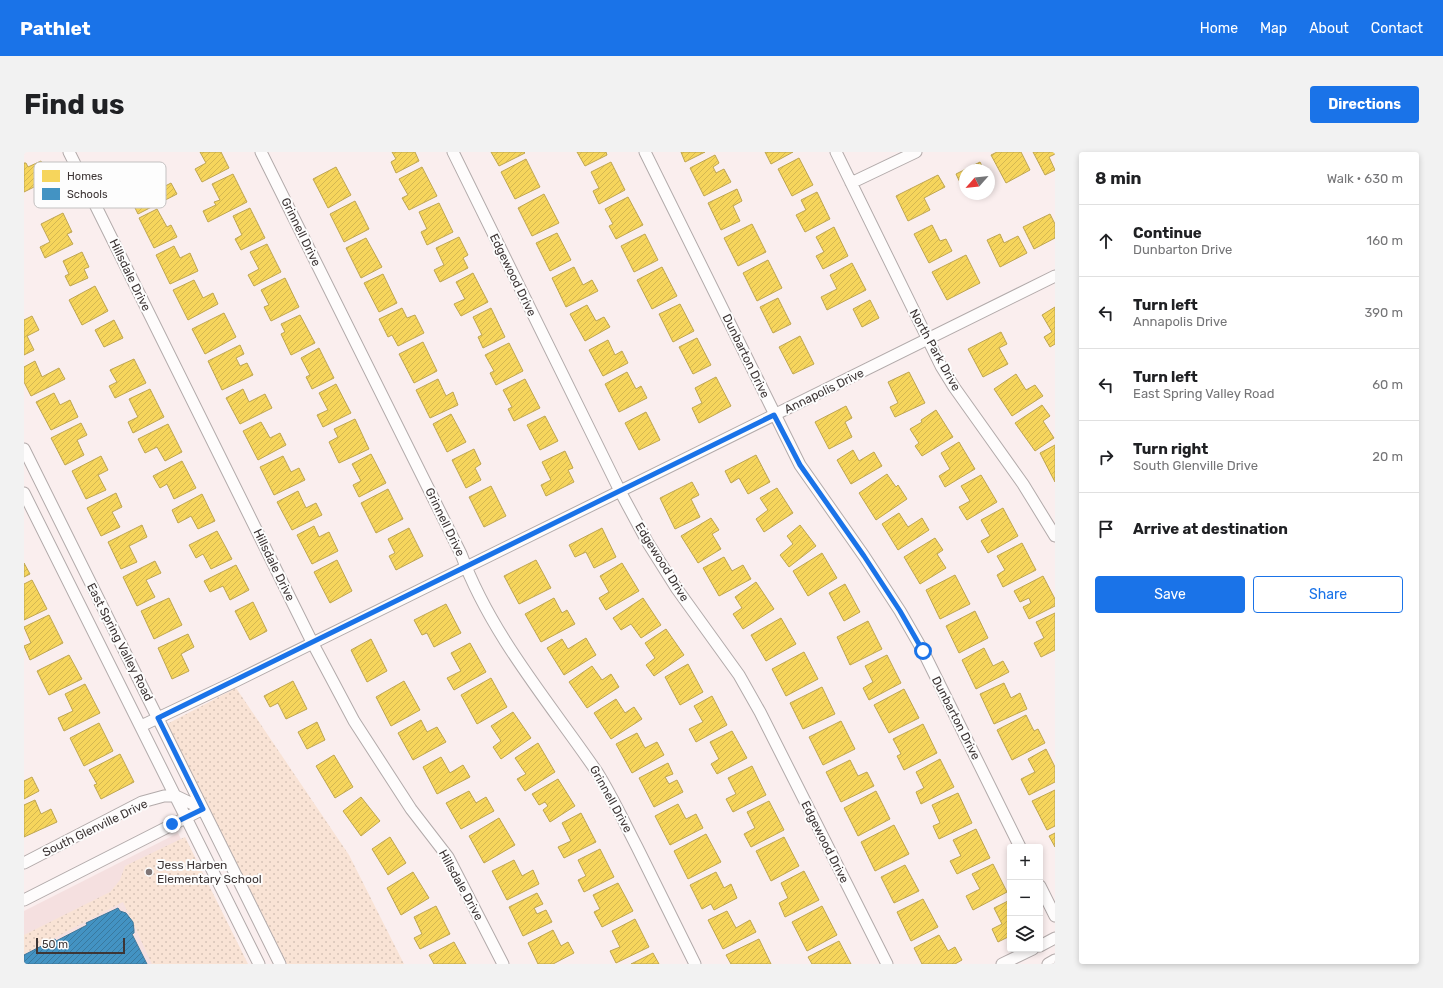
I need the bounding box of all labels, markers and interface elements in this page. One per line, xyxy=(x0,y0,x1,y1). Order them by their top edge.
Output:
text: Pathlet xyxy=(20,17,91,40)
text: Home xyxy=(1200,20,1238,37)
text: Map xyxy=(1260,20,1287,37)
text: About xyxy=(1309,20,1349,37)
text: Contact xyxy=(1371,20,1423,37)
button: Directions xyxy=(1310,86,1419,123)
text: Find us xyxy=(24,88,124,121)
legend xyxy=(34,162,166,208)
north arrow xyxy=(959,164,995,200)
text: 8 min xyxy=(1095,168,1142,188)
text: Homes xyxy=(67,170,103,183)
text: Walk · 630 m xyxy=(1327,171,1403,186)
text: Schools xyxy=(67,188,108,201)
street label: Grinnell Drive xyxy=(278,195,324,269)
text: Continue xyxy=(1133,224,1202,242)
icon: ahead xyxy=(1095,230,1117,252)
street label: Edgewood Drive xyxy=(487,231,539,319)
text: 160 m xyxy=(1367,233,1403,248)
street label: Hillsdale Drive xyxy=(106,237,154,314)
text: Dunbarton Drive xyxy=(1133,242,1232,257)
text: Turn left xyxy=(1133,296,1198,314)
icon: left xyxy=(1095,302,1117,324)
text: 390 m xyxy=(1364,305,1403,320)
street label: North Park Drive xyxy=(907,307,963,394)
street label: Dunbarton Drive xyxy=(720,312,773,401)
text: Annapolis Drive xyxy=(1133,314,1227,329)
street label: Annapolis Drive xyxy=(782,366,866,416)
text: Turn left xyxy=(1133,368,1198,386)
icon: left xyxy=(1095,374,1117,396)
text: 60 m xyxy=(1372,377,1403,392)
text: East Spring Valley Road xyxy=(1133,386,1274,401)
text: Turn right xyxy=(1133,440,1208,458)
icon: right xyxy=(1095,446,1117,468)
text: 20 m xyxy=(1372,449,1403,464)
text: South Glenville Drive xyxy=(1133,458,1258,473)
street label: Grinnell Drive xyxy=(422,485,468,559)
icon: arrive xyxy=(1095,518,1117,540)
street label: Edgewood Drive xyxy=(632,520,692,604)
text: Arrive at destination xyxy=(1133,520,1288,538)
street label: Hillsdale Drive xyxy=(250,527,298,604)
button: Save xyxy=(1095,576,1245,613)
button: Share xyxy=(1253,576,1403,613)
street label: East Spring Valley Road xyxy=(84,581,156,703)
route start xyxy=(914,642,932,660)
street label: Dunbarton Drive xyxy=(929,674,983,762)
street label: Grinnell Drive xyxy=(587,763,635,835)
street label: South Glenville Drive xyxy=(40,796,150,860)
street label: Edgewood Drive xyxy=(798,799,852,886)
route end xyxy=(163,815,181,833)
map controls xyxy=(1007,844,1043,952)
button: + xyxy=(1007,844,1043,880)
street label: Hillsdale Drive xyxy=(436,847,486,923)
place label: Jess Harben Elementary School xyxy=(157,858,262,886)
marker: Jess Harben Elementary School xyxy=(144,867,154,877)
button: − xyxy=(1007,880,1043,916)
button: layers xyxy=(1007,916,1043,952)
scale bar xyxy=(36,936,125,955)
text: 50 m xyxy=(42,938,68,951)

